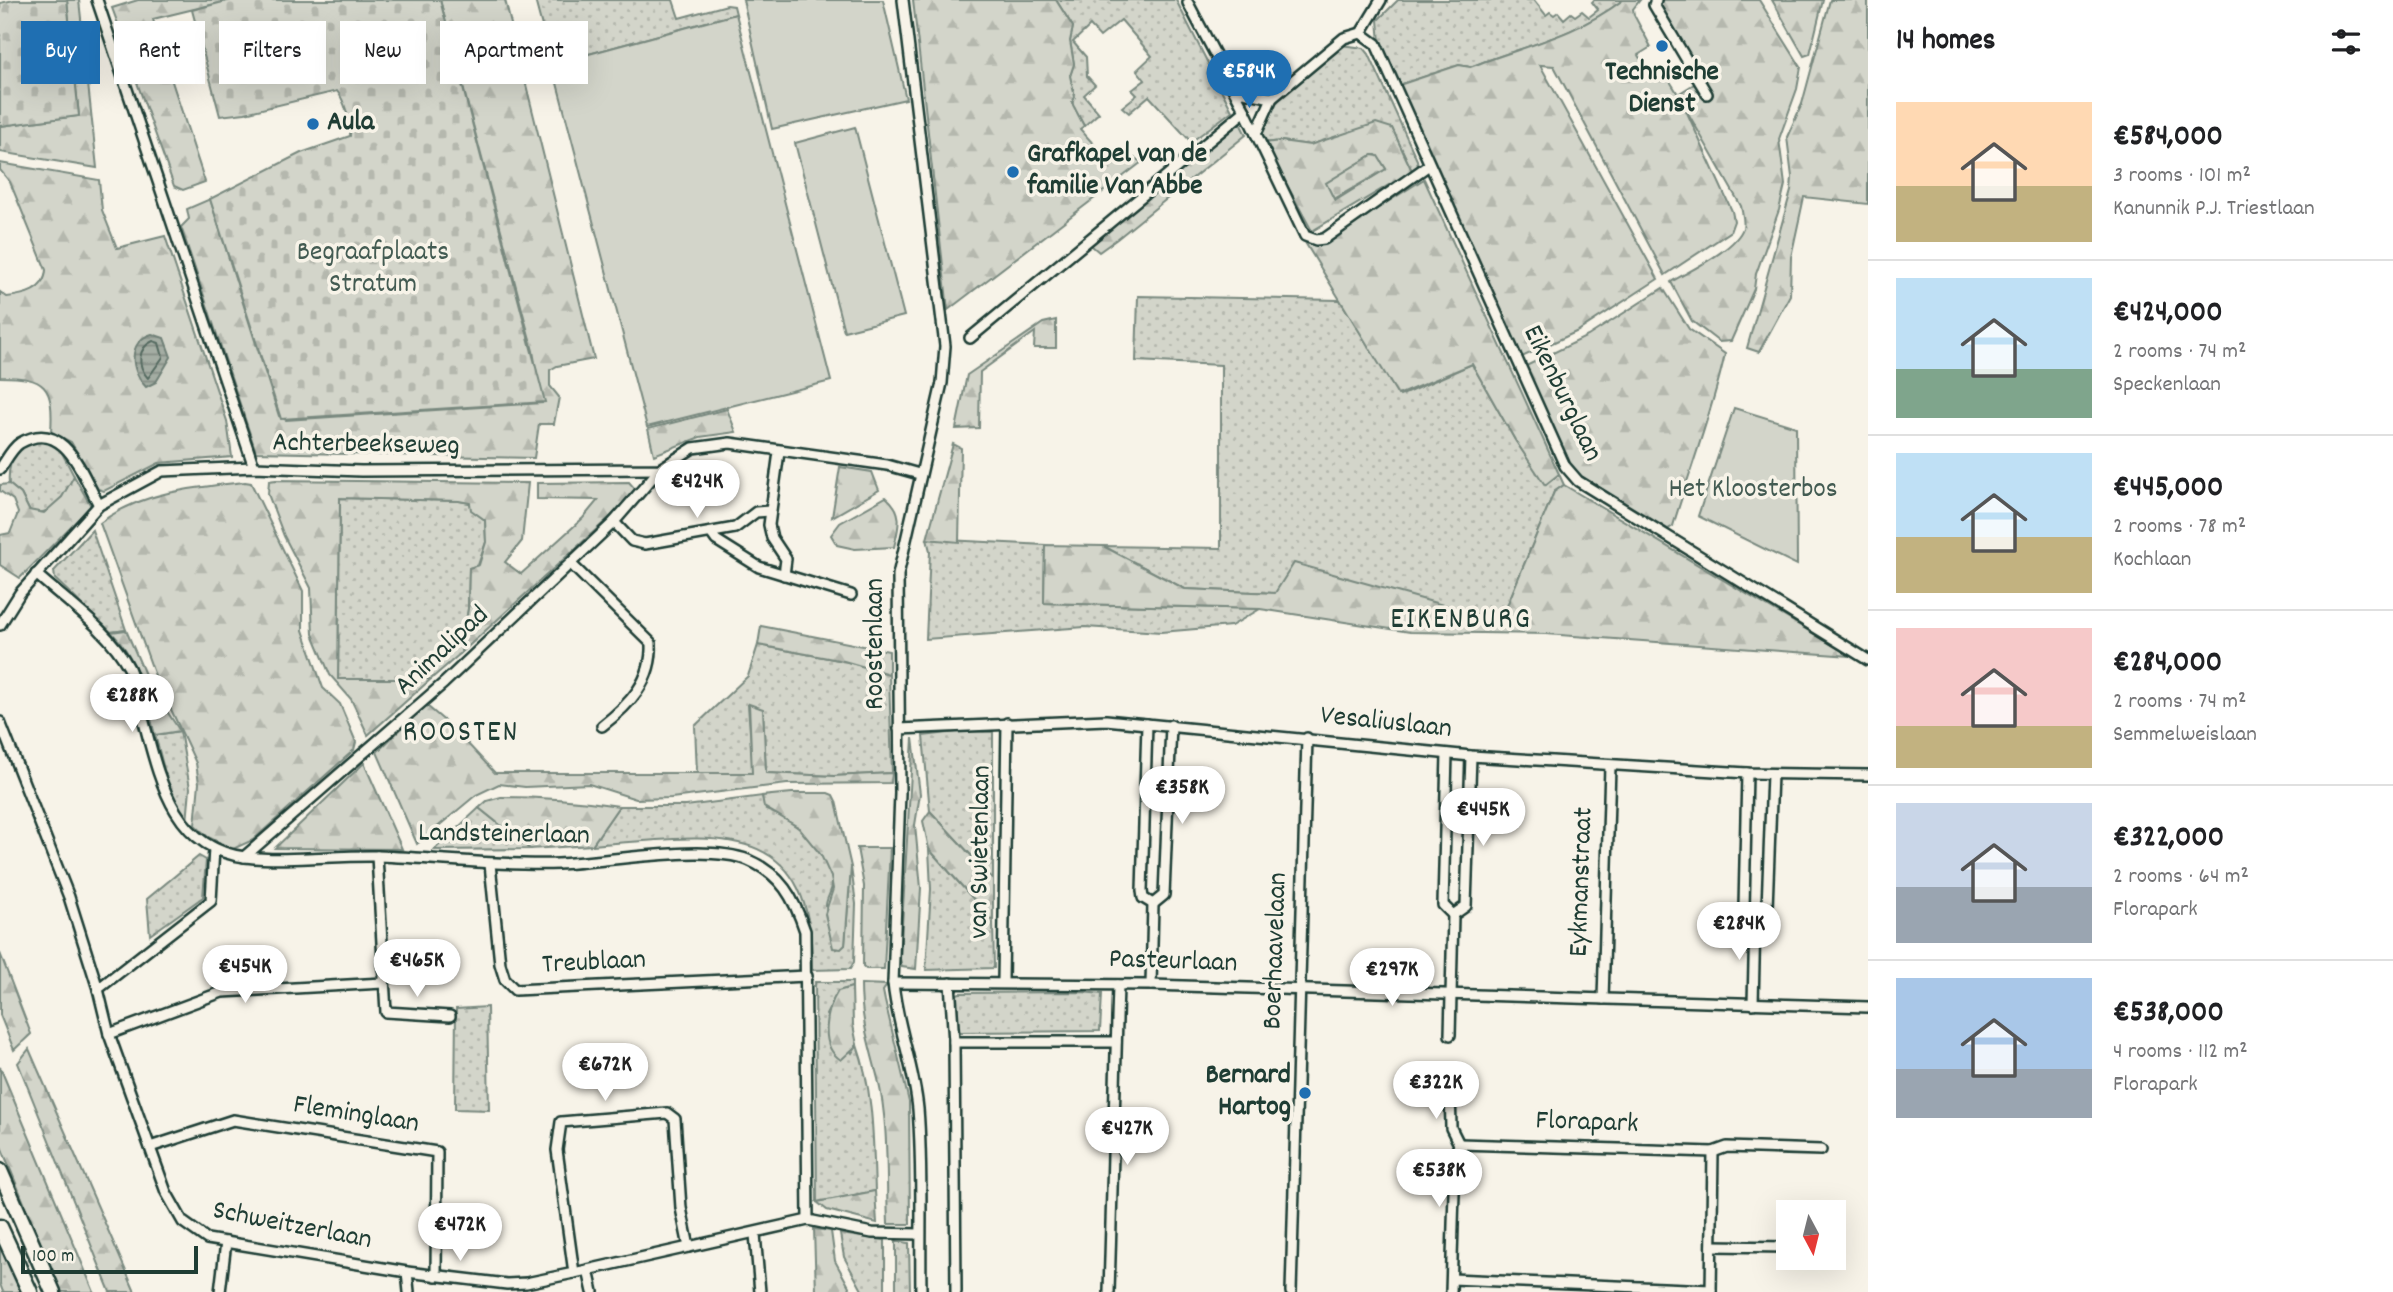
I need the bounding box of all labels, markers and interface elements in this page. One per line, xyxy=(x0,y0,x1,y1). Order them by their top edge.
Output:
chip: Buy xyxy=(21,21,100,84)
chip: Rent xyxy=(114,21,205,84)
chip: Filters xyxy=(219,21,326,84)
chip: New xyxy=(340,21,426,84)
chip: Apartment xyxy=(440,21,588,84)
text: 14 homes xyxy=(1896,21,1995,64)
icon: filters xyxy=(2327,23,2365,61)
marker: Technische Dienst xyxy=(1654,38,1670,54)
pin: €584K xyxy=(1200,50,1298,110)
place label: Technische Dienst xyxy=(1605,54,1719,126)
text: €584K xyxy=(1223,56,1275,89)
place label: Aula xyxy=(327,104,375,144)
marker: Aula xyxy=(305,116,321,132)
text: €584,000 xyxy=(2113,117,2223,160)
icon: home xyxy=(1952,130,2036,214)
place label: Grafkapel van de familie Van Abbe xyxy=(1026,136,1207,208)
text: 3 rooms · 101 m² xyxy=(2113,160,2251,193)
marker: Grafkapel van de familie Van Abbe xyxy=(1005,164,1021,180)
text: Kanunnik P.J. Triestlaan xyxy=(2113,193,2315,226)
park label: Begraafplaats Stratum xyxy=(297,234,449,306)
text: €424,000 xyxy=(2113,293,2223,336)
icon: home xyxy=(1952,306,2036,390)
street label: Eikenburglaan xyxy=(1511,319,1611,469)
text: 2 rooms · 74 m² xyxy=(2113,336,2246,369)
text: Speckenlaan xyxy=(2113,369,2221,402)
street label: Achterbeekseweg xyxy=(272,424,460,468)
pin: €424K xyxy=(648,461,746,520)
text: €424K xyxy=(671,466,723,499)
text: €445,000 xyxy=(2113,468,2223,511)
park label: Het Kloosterbos xyxy=(1668,471,1838,511)
icon: home xyxy=(1952,481,2036,565)
text: 2 rooms · 78 m² xyxy=(2113,511,2246,544)
text: Kochlaan xyxy=(2113,544,2191,577)
street label: Roostenlaan xyxy=(857,578,897,710)
street label: Animalipad xyxy=(387,598,499,706)
district label: EIKENBURG xyxy=(1390,600,1532,643)
text: €284,000 xyxy=(2113,643,2222,686)
icon: home xyxy=(1952,656,2036,740)
pin: €288K xyxy=(83,674,181,734)
text: €288K xyxy=(106,680,158,713)
text: 2 rooms · 74 m² xyxy=(2113,686,2246,719)
street label: Vesaliuslaan xyxy=(1318,697,1454,751)
district label: ROOSTEN xyxy=(403,713,519,756)
text: Semmelweislaan xyxy=(2113,719,2257,752)
street label: van Swietenlaan xyxy=(960,765,1004,939)
pin: €358K xyxy=(1133,766,1231,826)
text: €358K xyxy=(1155,772,1209,805)
pin: €445K xyxy=(1434,788,1532,848)
text: €445K xyxy=(1456,794,1510,827)
street label: Eykmanstraat xyxy=(1560,806,1606,958)
street label: Landsteinerlaan xyxy=(418,815,590,857)
text: €322,000 xyxy=(2113,818,2224,861)
icon: home xyxy=(1952,831,2036,915)
text: 2 rooms · 64 m² xyxy=(2113,861,2249,894)
street label: Boerhaavelaan xyxy=(1254,872,1300,1030)
text: Florapark xyxy=(2113,894,2198,927)
pin: €284K xyxy=(1690,902,1788,962)
text: €284K xyxy=(1713,908,1765,941)
pin: €465K xyxy=(368,940,466,999)
street label: Treublaan xyxy=(541,941,647,987)
street label: Pasteurlaan xyxy=(1108,941,1238,985)
text: €465K xyxy=(390,945,444,978)
pin: €454K xyxy=(196,946,294,1005)
pin: €297K xyxy=(1343,948,1441,1008)
text: €454K xyxy=(218,951,272,984)
text: €297K xyxy=(1366,954,1418,987)
text: €538,000 xyxy=(2113,993,2224,1036)
icon: home xyxy=(1952,1006,2036,1090)
text: 4 rooms · 112 m² xyxy=(2113,1036,2248,1069)
pin: €672K xyxy=(556,1044,654,1103)
text: €672K xyxy=(578,1049,632,1082)
place label: Bernard Hartog xyxy=(1205,1057,1291,1129)
pin: €322K xyxy=(1387,1062,1485,1121)
text: €322K xyxy=(1409,1067,1463,1100)
text: Florapark xyxy=(2113,1069,2198,1102)
marker: Bernard Hartog xyxy=(1297,1085,1313,1101)
street label: Fleminglaan xyxy=(290,1086,422,1146)
street label: Florapark xyxy=(1535,1102,1639,1146)
pin: €427K xyxy=(1078,1108,1176,1167)
text: €427K xyxy=(1101,1113,1153,1146)
pin: €538K xyxy=(1390,1150,1488,1209)
text: €538K xyxy=(1412,1155,1466,1188)
street label: Schweitzerlaan xyxy=(209,1192,375,1262)
north arrow xyxy=(1776,1200,1846,1270)
map controls xyxy=(1776,1200,1846,1270)
pin: €472K xyxy=(411,1204,509,1263)
text: €472K xyxy=(434,1209,486,1242)
scale bar xyxy=(21,1243,198,1275)
text: 100 m xyxy=(32,1244,74,1271)

